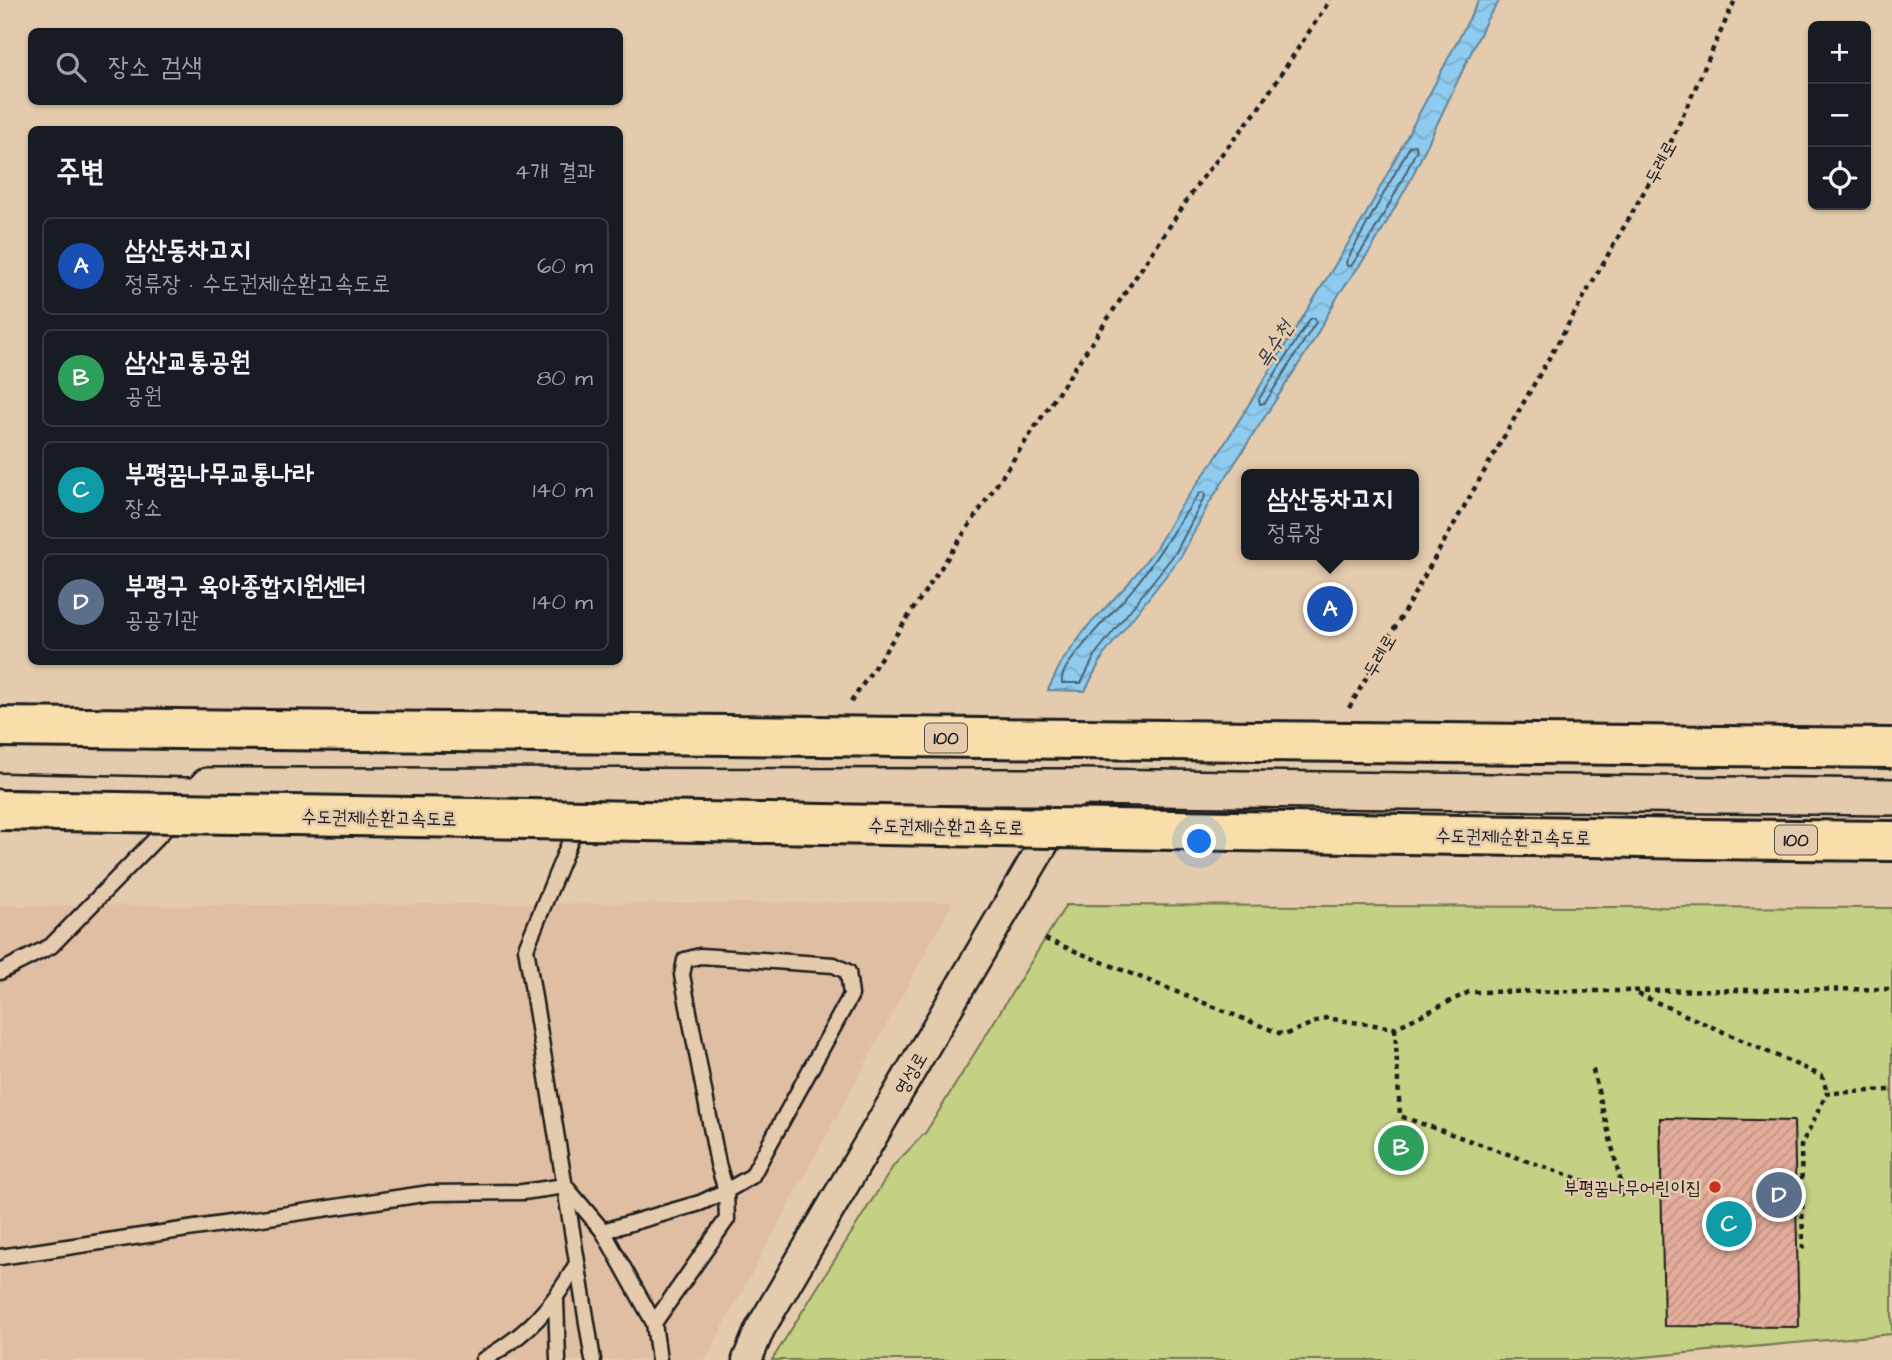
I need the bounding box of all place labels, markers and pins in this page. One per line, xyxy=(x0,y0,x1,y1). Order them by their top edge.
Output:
pin: A xyxy=(1307,583,1353,635)
pin: B xyxy=(1378,1122,1424,1174)
pin: D xyxy=(1756,1169,1802,1221)
place label: 부평꿈나무어린이집 xyxy=(1563,1175,1701,1202)
marker: 부평꿈나무어린이집 xyxy=(1707,1179,1723,1195)
pin: C xyxy=(1706,1198,1752,1250)

